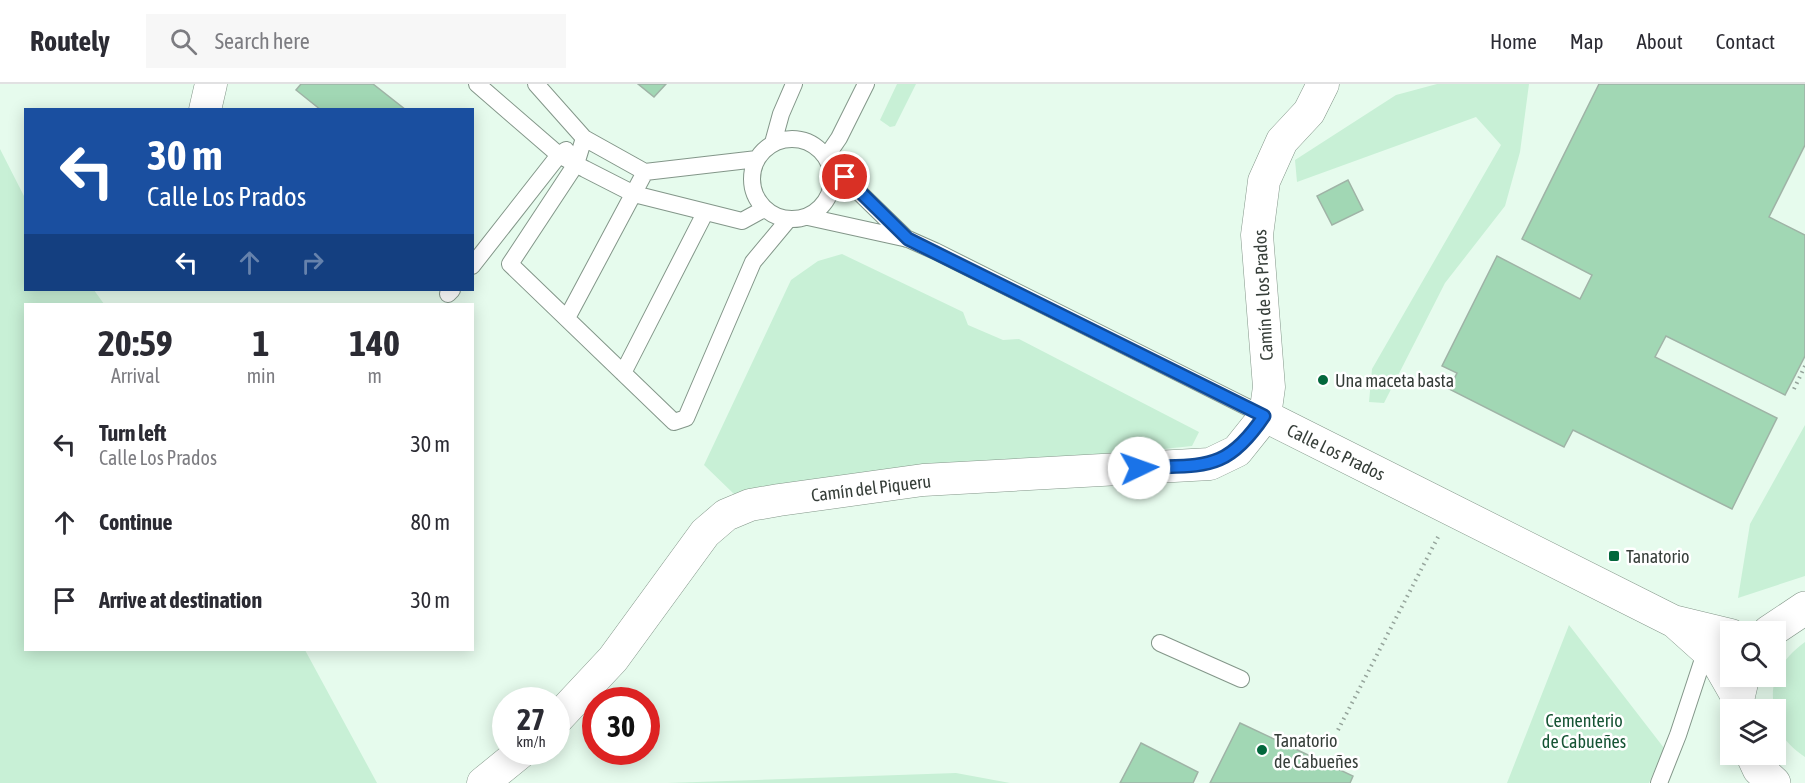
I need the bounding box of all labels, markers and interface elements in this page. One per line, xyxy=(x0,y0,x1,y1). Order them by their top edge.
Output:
search box xyxy=(146,14,566,68)
text: Routely xyxy=(30,25,110,57)
icon: search xyxy=(167,25,200,58)
text: Search here xyxy=(215,28,310,54)
text: Home xyxy=(1490,29,1537,53)
text: Map xyxy=(1570,29,1604,53)
text: About xyxy=(1637,29,1683,53)
text: Contact xyxy=(1716,29,1775,53)
text: 30 m xyxy=(147,131,222,179)
icon: left xyxy=(48,132,126,210)
pin xyxy=(819,151,870,202)
icon: arrive xyxy=(828,160,861,193)
text: Calle Los Prados xyxy=(147,181,306,212)
street label: Camín de los Prados xyxy=(1249,229,1277,361)
icon: left xyxy=(170,246,203,279)
icon: ahead xyxy=(233,246,266,279)
icon: right xyxy=(296,246,329,279)
text: 20:59 xyxy=(98,322,173,364)
text: 1 xyxy=(253,322,269,364)
text: 140 xyxy=(349,322,400,364)
text: Arrival xyxy=(111,364,160,387)
text: min xyxy=(247,364,275,387)
text: m xyxy=(367,364,382,387)
place label: Una maceta basta xyxy=(1335,370,1454,391)
marker: Una maceta basta xyxy=(1316,373,1330,387)
street label: Calle Los Prados xyxy=(1284,419,1388,485)
text: Turn left xyxy=(99,420,166,446)
icon: left xyxy=(48,428,81,461)
text: 30 m xyxy=(410,431,450,457)
position arrow xyxy=(1107,436,1171,500)
text: Calle Los Prados xyxy=(99,446,217,469)
street label: Camín del Piqueru xyxy=(810,470,932,506)
icon: ahead xyxy=(48,506,81,539)
text: Continue xyxy=(99,509,173,535)
text: 80 m xyxy=(410,509,450,535)
place label: Tanatorio xyxy=(1626,546,1690,567)
marker: Tanatorio xyxy=(1607,549,1621,563)
icon: arrive xyxy=(48,584,81,617)
text: Arrive at destination xyxy=(99,587,262,613)
text: 30 m xyxy=(410,587,450,613)
map controls xyxy=(1720,621,1786,765)
button: search xyxy=(1720,621,1786,687)
speed limit sign: 30 xyxy=(582,687,660,765)
button: layers xyxy=(1720,699,1786,765)
text: 27 xyxy=(517,702,545,736)
park label: Cementerio de Cabueñes xyxy=(1542,710,1626,752)
place label: Tanatorio de Cabueñes xyxy=(1274,730,1358,772)
text: km/h xyxy=(516,733,546,750)
marker: Tanatorio de Cabueñes xyxy=(1255,743,1269,757)

